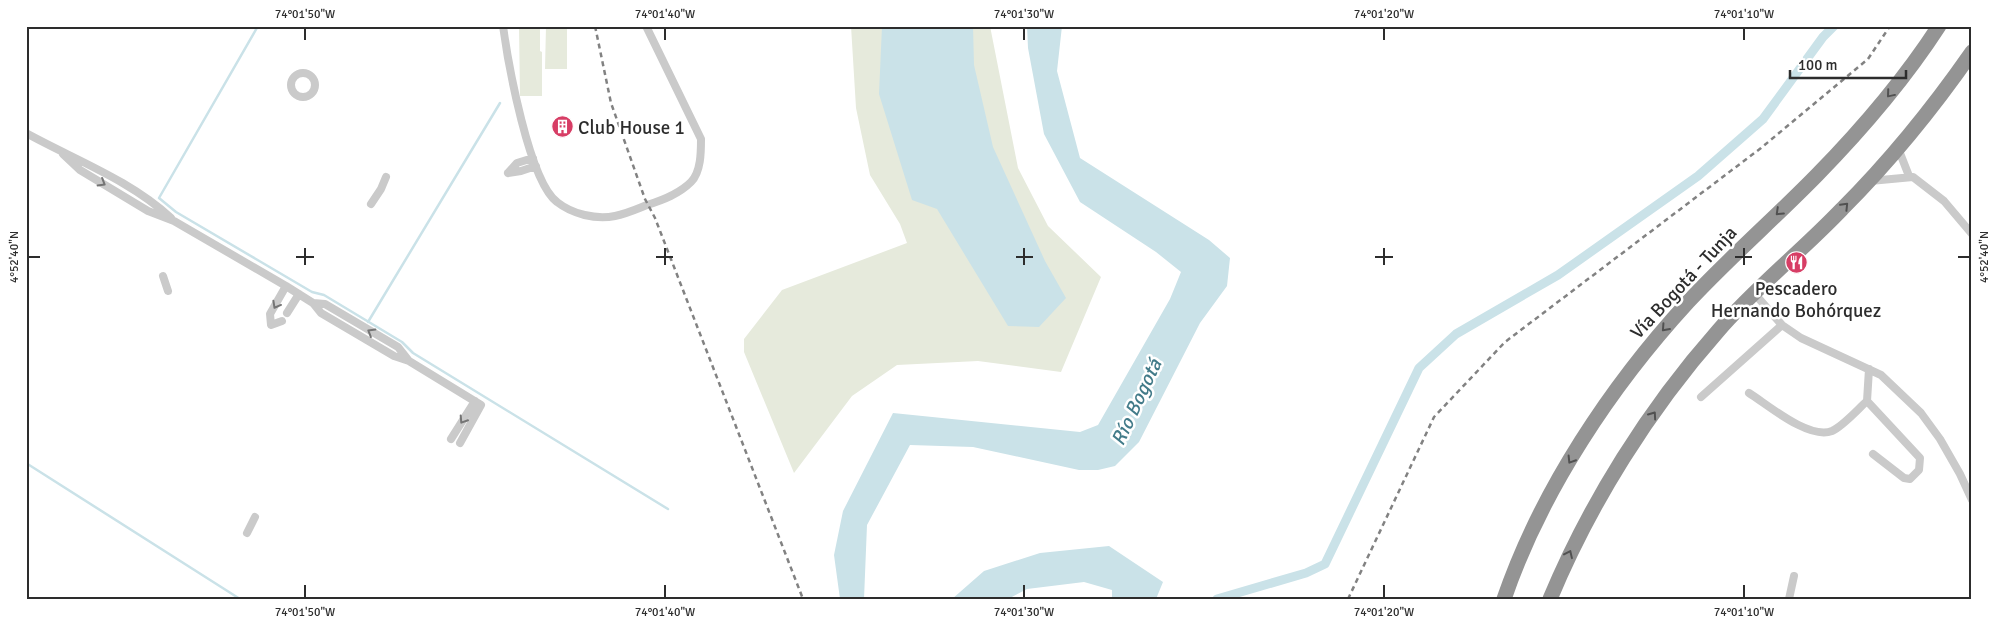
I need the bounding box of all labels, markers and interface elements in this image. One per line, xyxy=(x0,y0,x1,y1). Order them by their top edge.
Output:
text: 74°01'50"W xyxy=(275,7,335,22)
text: 74°01'40"W xyxy=(635,7,695,22)
text: 74°01'30"W xyxy=(994,7,1054,22)
text: 74°01'20"W xyxy=(1354,7,1414,22)
text: 74°01'10"W xyxy=(1714,7,1774,22)
scale bar xyxy=(1790,48,1907,80)
text: 100 m xyxy=(1798,56,1838,74)
one-way arrow xyxy=(1887,88,1896,97)
building icon: Club House 1 xyxy=(550,115,574,139)
place label: Club House 1 xyxy=(578,116,685,140)
one-way arrow xyxy=(96,177,105,186)
one-way arrow xyxy=(1839,203,1848,212)
one-way arrow xyxy=(1775,206,1784,215)
street label: Vía Bogotá - Tunja xyxy=(1625,221,1742,344)
text: 4°52'40"N xyxy=(7,231,22,283)
text: 4°52'40"N xyxy=(1977,231,1992,283)
restaurant icon: Pescadero Hernando Bohórquez xyxy=(1784,250,1808,274)
place label: Pescadero Hernando Bohórquez xyxy=(1711,277,1881,323)
one-way arrow xyxy=(272,299,282,308)
one-way arrow xyxy=(1662,323,1671,332)
one-way arrow xyxy=(368,328,377,338)
water label: Río Bogotá xyxy=(1106,353,1168,449)
one-way arrow xyxy=(1647,411,1656,421)
one-way arrow xyxy=(460,414,470,423)
one-way arrow xyxy=(1567,455,1577,464)
one-way arrow xyxy=(1563,550,1574,559)
text: 74°01'50"W xyxy=(275,605,335,620)
text: 74°01'40"W xyxy=(635,605,695,620)
text: 74°01'30"W xyxy=(994,605,1054,620)
text: 74°01'20"W xyxy=(1354,605,1414,620)
text: 74°01'10"W xyxy=(1714,605,1774,620)

